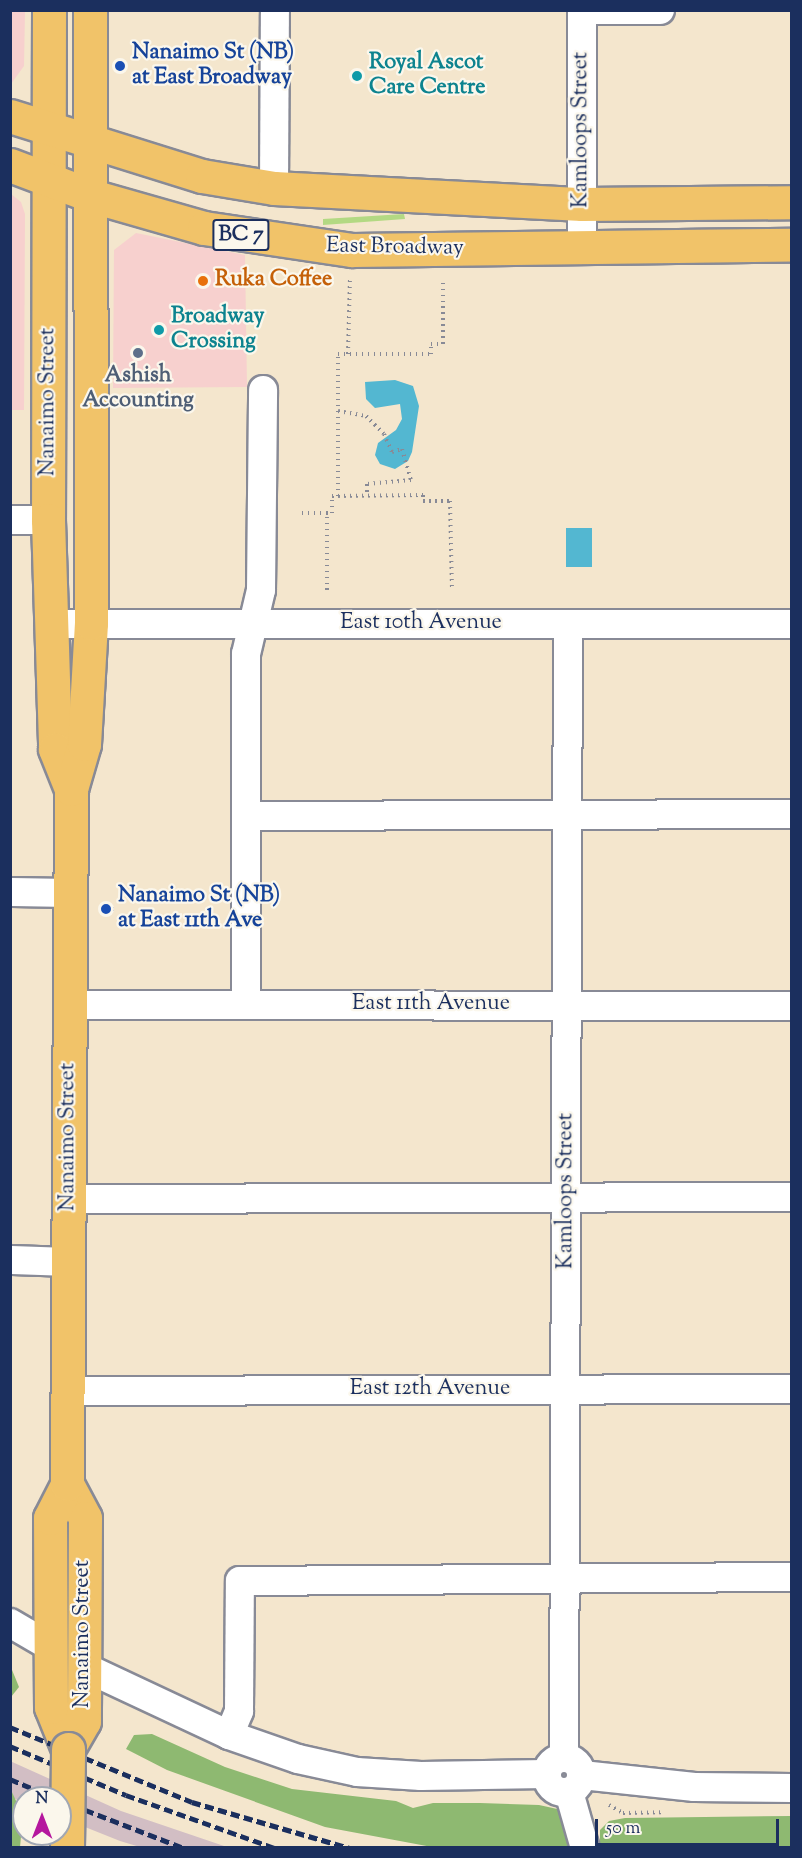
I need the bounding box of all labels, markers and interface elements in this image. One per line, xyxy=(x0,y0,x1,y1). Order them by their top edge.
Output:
place label: Nanaimo St (NB) at East Broadway xyxy=(132,40,294,92)
place label: Royal Ascot Care Centre xyxy=(369,50,486,101)
street label: Kamloops Street xyxy=(569,52,595,208)
marker: Nanaimo St (NB) at East Broadway xyxy=(113,59,127,73)
marker: Royal Ascot Care Centre xyxy=(350,69,364,83)
road number: BC 7 xyxy=(211,217,271,253)
street label: East Broadway xyxy=(326,234,464,262)
place label: Ruka Coffee xyxy=(215,268,332,294)
marker: Ruka Coffee xyxy=(196,274,210,288)
place label: Broadway Crossing xyxy=(171,304,264,356)
marker: Broadway Crossing xyxy=(152,323,166,337)
street label: Nanaimo Street xyxy=(36,328,62,476)
marker: Ashish Accounting xyxy=(131,346,145,360)
place label: Ashish Accounting xyxy=(82,363,194,414)
street label: East 10th Avenue xyxy=(340,611,502,637)
place label: Nanaimo St (NB) at East 11th Ave xyxy=(118,883,280,934)
marker: Nanaimo St (NB) at East 11th Ave xyxy=(99,902,113,916)
street label: East 11th Avenue xyxy=(352,992,510,1018)
street label: Nanaimo Street xyxy=(56,1063,82,1211)
street label: Kamloops Street xyxy=(554,1113,580,1269)
street label: East 12th Avenue xyxy=(350,1377,510,1403)
street label: Nanaimo Street xyxy=(71,1560,97,1708)
north arrow xyxy=(12,1786,72,1846)
text: N xyxy=(36,1788,48,1811)
scale bar xyxy=(598,1807,782,1845)
text: 50 m xyxy=(606,1816,640,1842)

